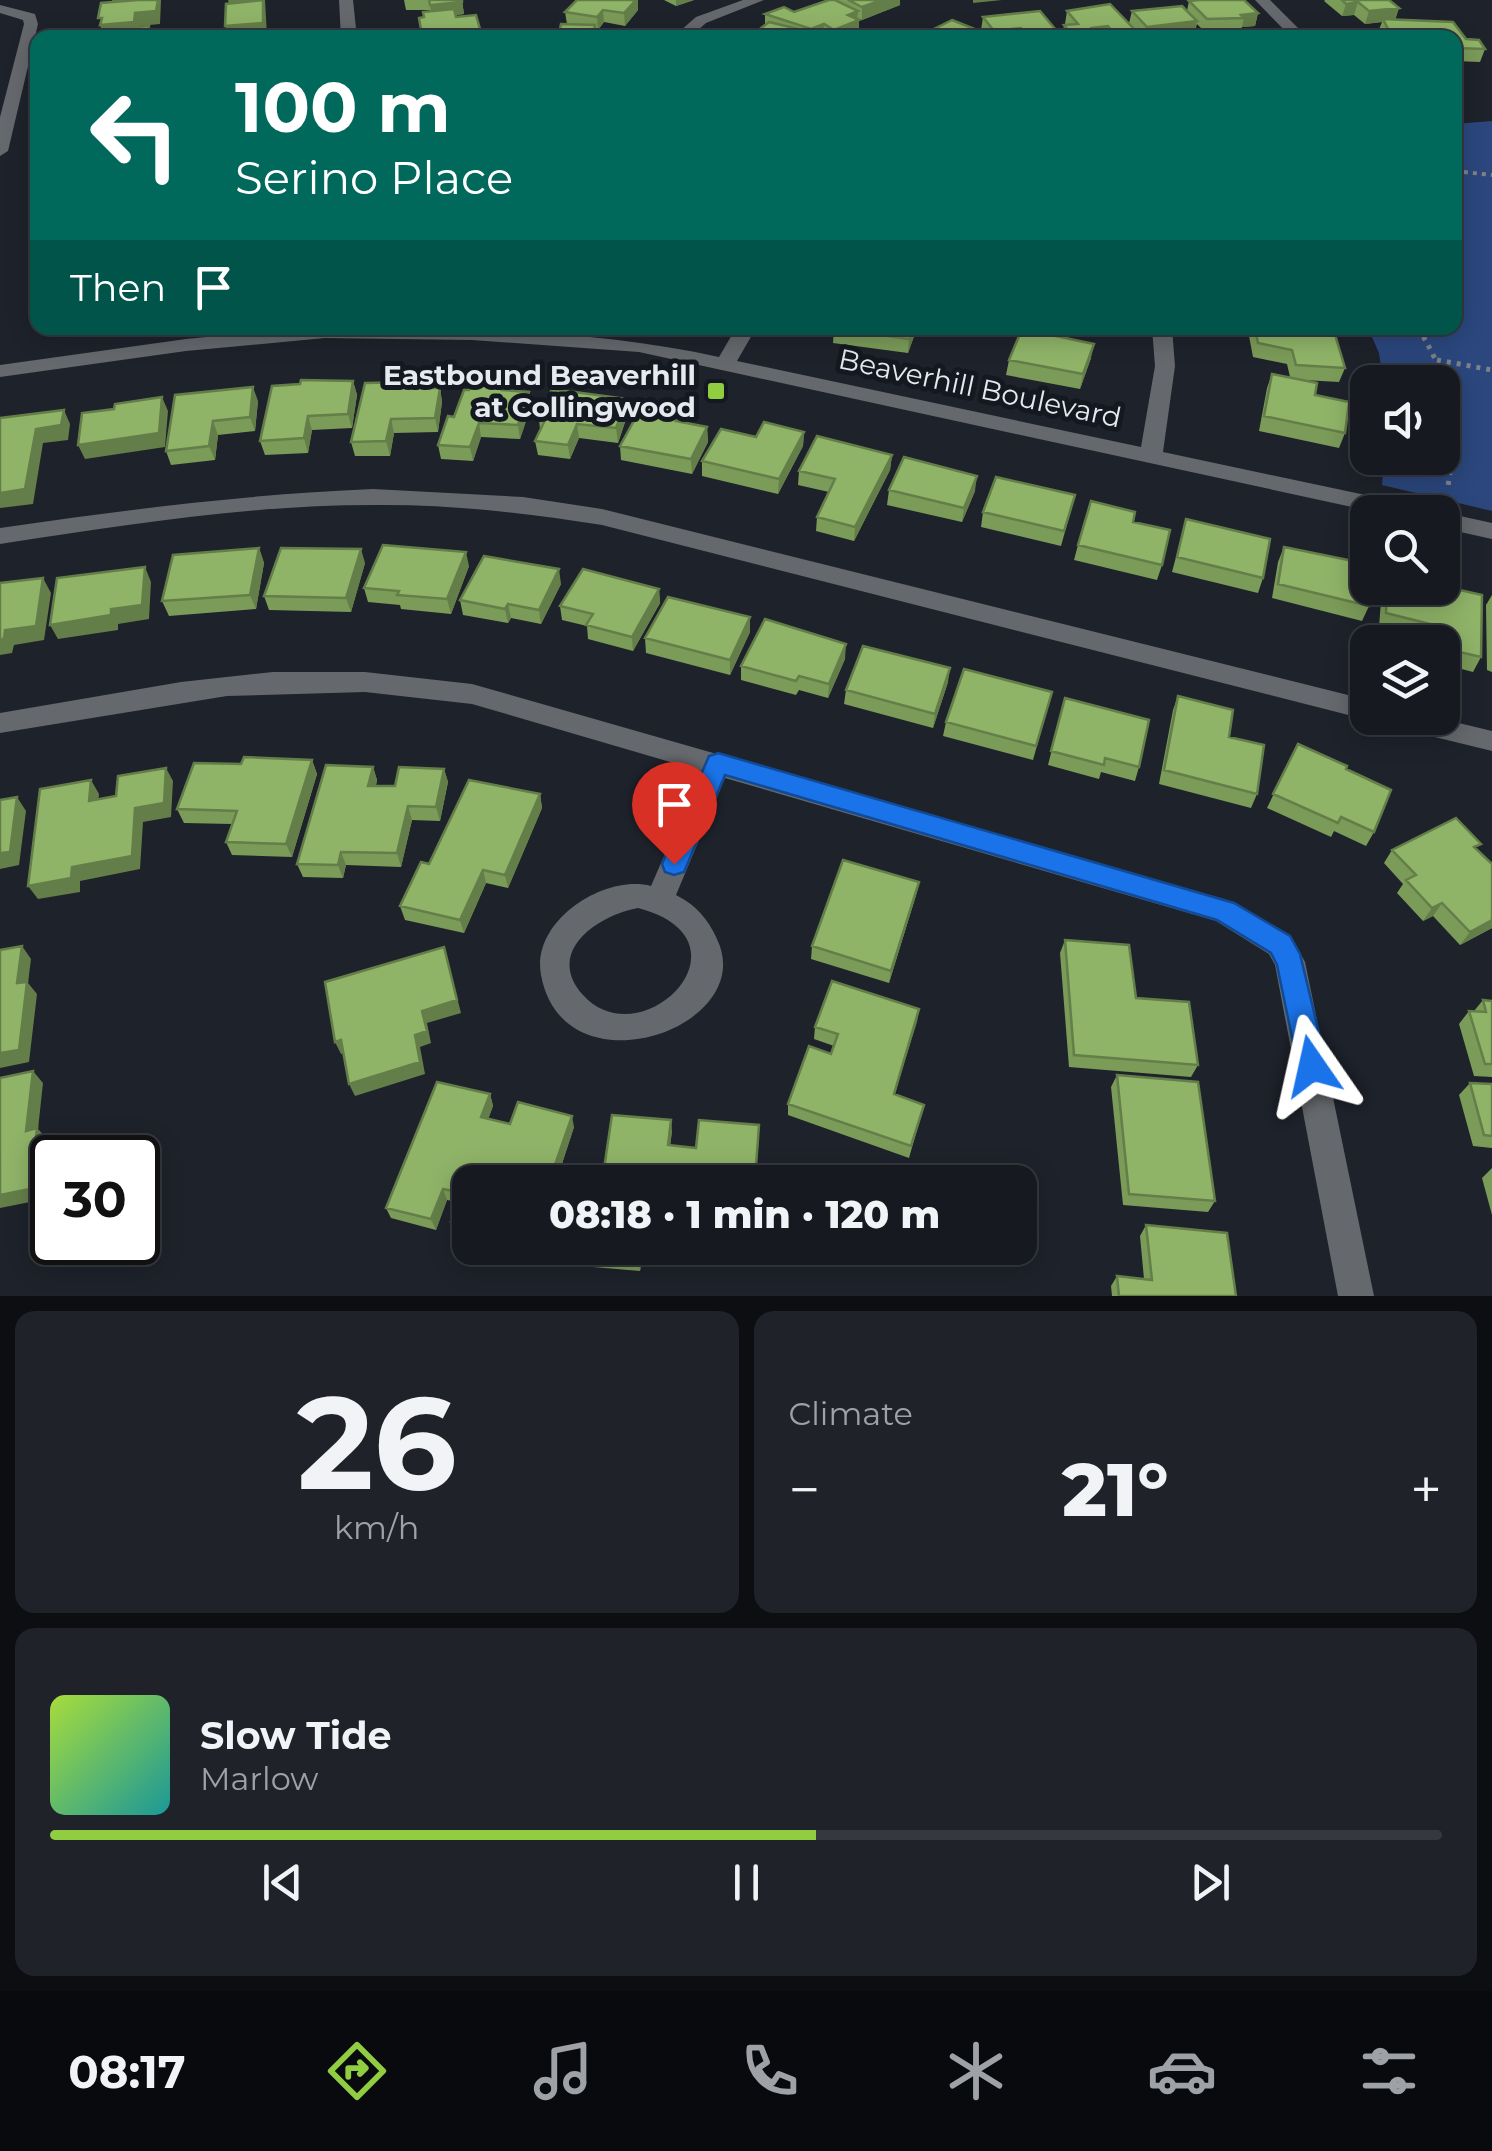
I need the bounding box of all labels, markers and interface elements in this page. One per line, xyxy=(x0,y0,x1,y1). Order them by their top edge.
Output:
text: 100 m xyxy=(235,64,451,150)
icon: left xyxy=(70,70,200,200)
text: Serino Place xyxy=(235,150,513,205)
icon: arrive xyxy=(186,260,241,315)
text: Then xyxy=(70,264,166,311)
street label: Beaverhill Boulevard xyxy=(836,341,1124,435)
place label: Eastbound Beaverhill at Collingwood xyxy=(383,358,696,424)
map controls xyxy=(1350,365,1460,735)
button: sound xyxy=(1350,365,1460,475)
marker: Eastbound Beaverhill at Collingwood xyxy=(705,380,727,402)
button: search xyxy=(1350,495,1460,605)
button: layers xyxy=(1350,625,1460,735)
pin xyxy=(632,762,717,865)
icon: arrive xyxy=(647,777,702,832)
position arrow xyxy=(1260,1014,1364,1118)
speed limit sign: 30 xyxy=(30,1135,160,1265)
text: 08:18 · 1 min · 120 m xyxy=(549,1191,940,1238)
text: 26 xyxy=(297,1363,457,1522)
text: Climate xyxy=(789,1394,913,1433)
text: 21° xyxy=(1062,1443,1169,1535)
text: − xyxy=(789,1456,820,1523)
text: + xyxy=(1410,1456,1442,1523)
text: km/h xyxy=(334,1508,419,1547)
text: Slow Tide xyxy=(200,1712,392,1759)
text: Marlow xyxy=(200,1759,318,1798)
icon: previous xyxy=(255,1855,310,1910)
icon: pause xyxy=(719,1855,774,1910)
icon: next xyxy=(1183,1855,1238,1910)
icon: directions xyxy=(322,2036,392,2106)
icon: music xyxy=(528,2036,598,2106)
icon: phone xyxy=(735,2036,805,2106)
icon: climate xyxy=(941,2036,1011,2106)
icon: car xyxy=(1147,2036,1217,2106)
icon: filters xyxy=(1354,2036,1424,2106)
text: 08:17 xyxy=(68,2044,186,2099)

